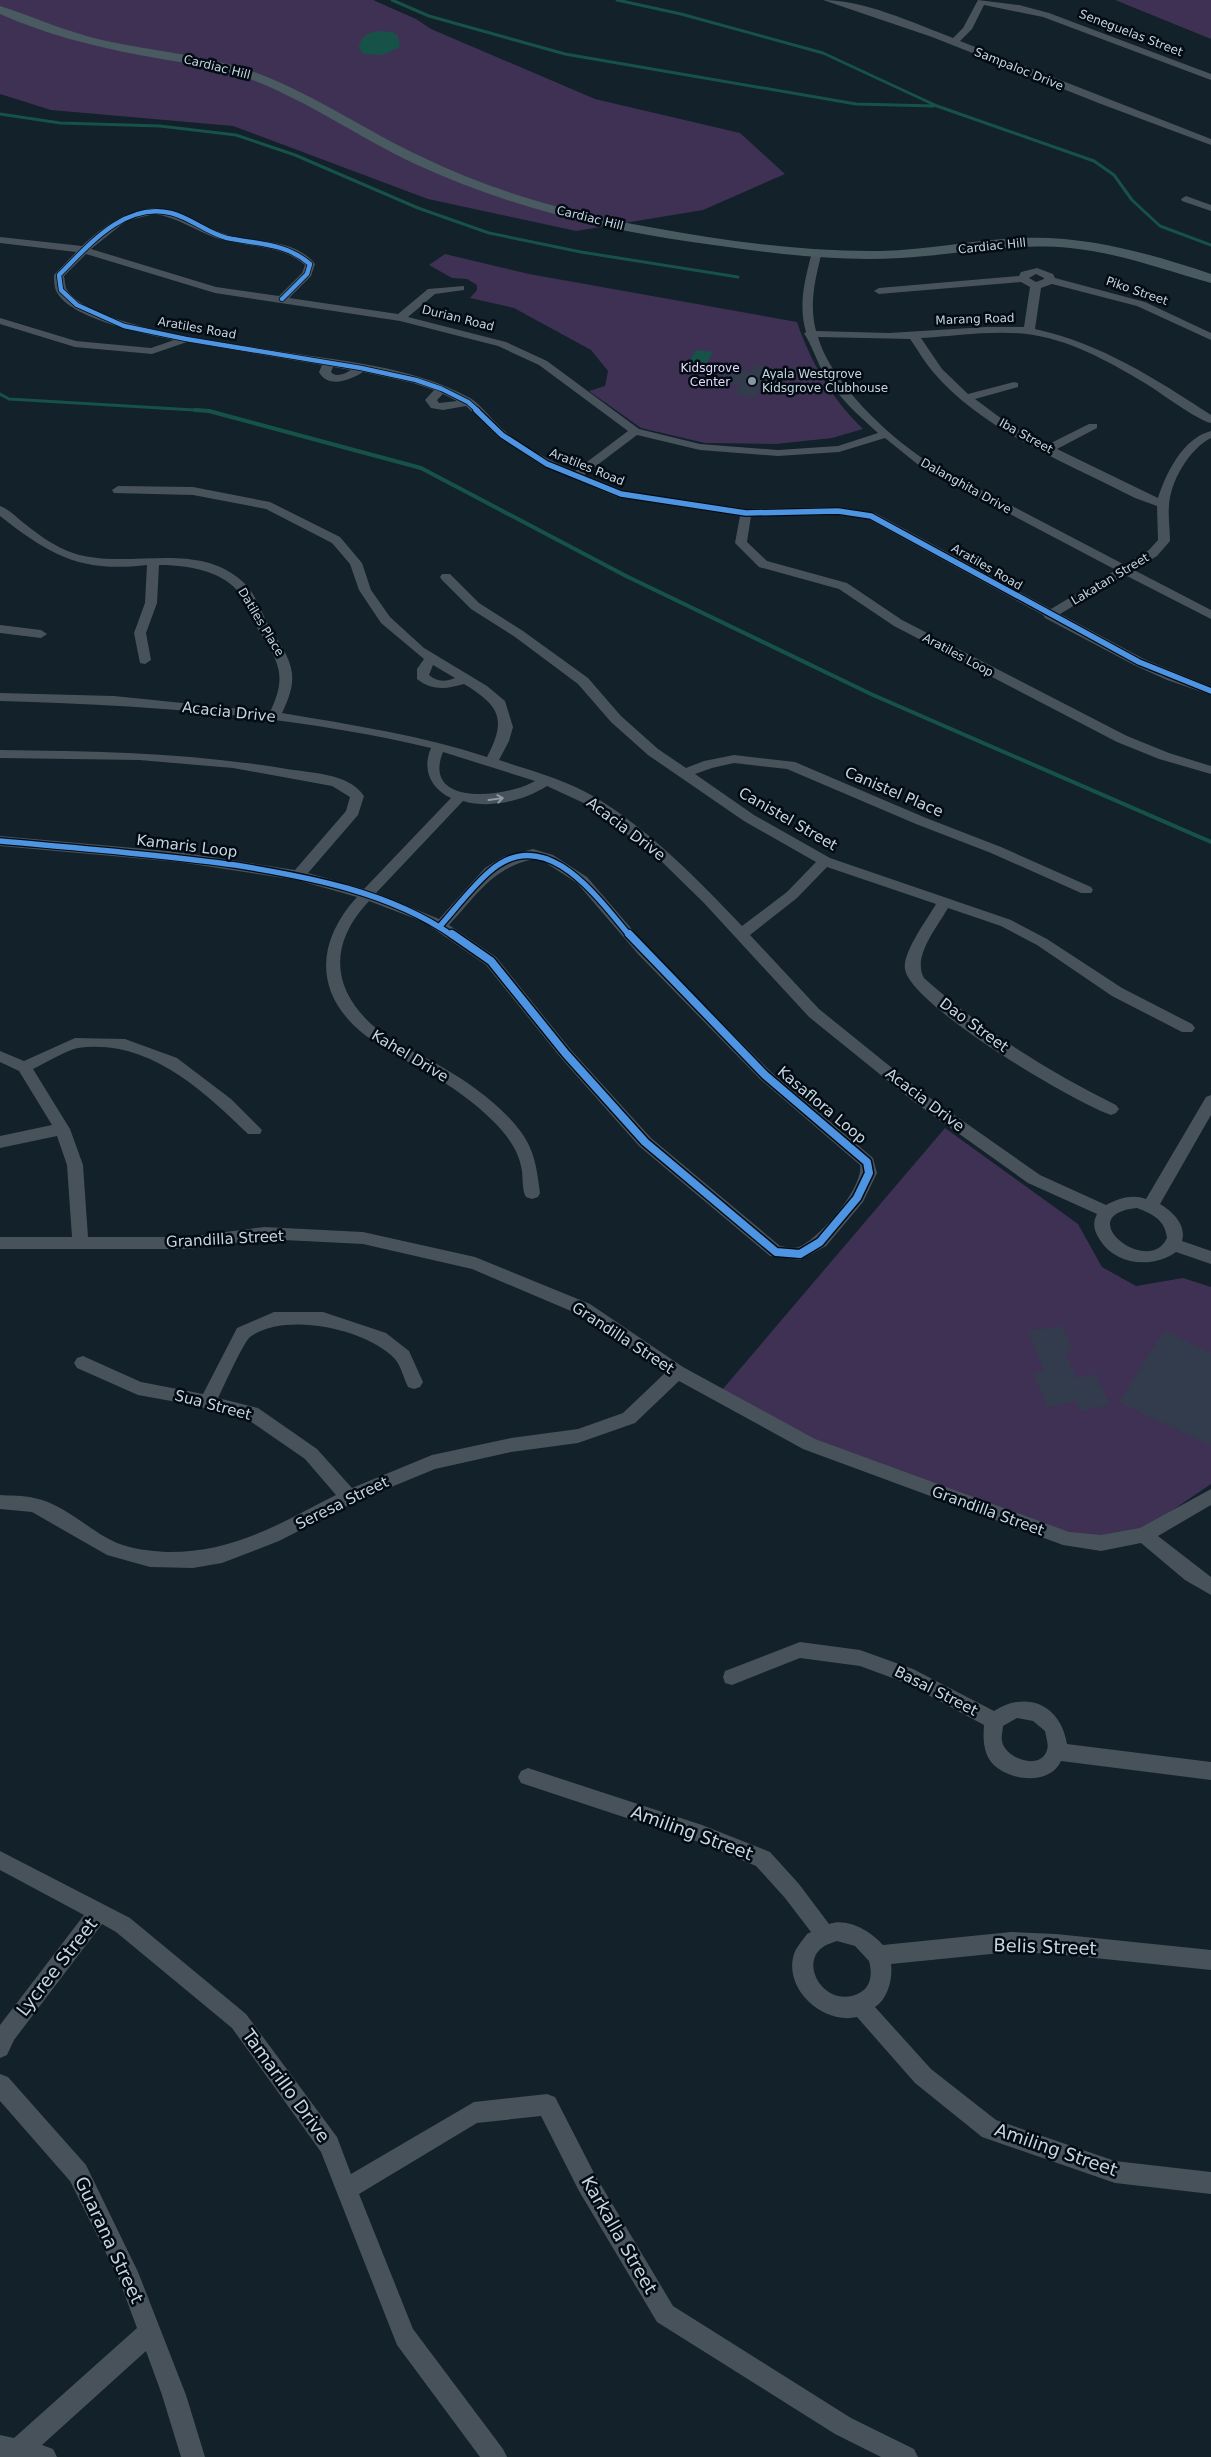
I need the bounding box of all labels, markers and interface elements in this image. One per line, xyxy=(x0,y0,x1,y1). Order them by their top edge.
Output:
street label: Seneguelas Street xyxy=(1077,7,1185,59)
street label: Sampaloc Drive xyxy=(972,45,1066,93)
street label: Cardiac Hill xyxy=(182,52,252,82)
street label: Cardiac Hill xyxy=(555,203,625,233)
street label: Cardiac Hill xyxy=(957,235,1027,257)
street label: Piko Street xyxy=(1104,274,1170,308)
street label: Durian Road xyxy=(420,302,496,334)
street label: Marang Road xyxy=(935,311,1015,327)
street label: Aratiles Road xyxy=(157,314,237,342)
park label: Kidsgrove Center xyxy=(680,361,740,389)
place label: Ayala Westgrove Kidsgrove Clubhouse xyxy=(762,367,888,395)
marker: Ayala Westgrove Kidsgrove Clubhouse xyxy=(746,375,758,387)
street label: Iba Street xyxy=(997,416,1055,457)
street label: Aratiles Road xyxy=(548,446,626,488)
street label: Dalanghita Drive xyxy=(918,455,1014,517)
street label: Aratiles Road xyxy=(949,541,1025,593)
street label: Lakatan Street xyxy=(1069,550,1152,608)
street label: Datiles Place xyxy=(235,585,287,659)
street label: Aratiles Loop xyxy=(920,630,996,680)
street label: Acacia Drive xyxy=(181,698,277,726)
street label: Canistel Place xyxy=(842,763,946,821)
street label: Canistel Street xyxy=(736,784,841,855)
one-way arrow xyxy=(487,794,503,804)
street label: Acacia Drive xyxy=(583,794,669,864)
street label: Kamaris Loop xyxy=(136,831,238,861)
street label: Dao Street xyxy=(936,994,1012,1056)
street label: Kahel Drive xyxy=(368,1026,452,1086)
street label: Kasaflora Loop xyxy=(774,1063,870,1147)
street label: Acacia Drive xyxy=(882,1065,968,1135)
street label: Grandilla Street xyxy=(166,1227,285,1251)
street label: Grandilla Street xyxy=(569,1298,678,1378)
street label: Sua Street xyxy=(173,1386,253,1424)
street label: Seresa Street xyxy=(293,1473,392,1533)
street label: Grandilla Street xyxy=(929,1482,1047,1540)
street label: Basal Street xyxy=(891,1662,981,1720)
street label: Amiling Street xyxy=(628,1801,756,1864)
street label: Lycree Street xyxy=(12,1914,101,2020)
street label: Belis Street xyxy=(993,1934,1097,1959)
street label: Tamarillo Drive xyxy=(238,2024,335,2146)
street label: Amiling Street xyxy=(992,2119,1120,2180)
street label: Karkalla Street xyxy=(577,2172,662,2297)
street label: Guarana Street xyxy=(71,2173,148,2307)

